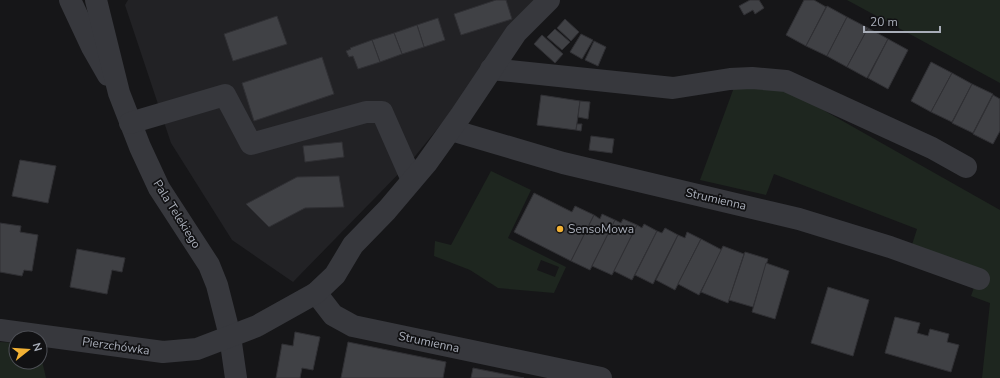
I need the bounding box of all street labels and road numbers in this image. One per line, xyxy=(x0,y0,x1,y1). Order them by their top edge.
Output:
street label: Pala Telekiego xyxy=(150,177,205,252)
street label: Strumienna xyxy=(684,184,748,214)
street label: Strumienna xyxy=(397,328,461,356)
street label: Pierzchówka xyxy=(81,333,151,359)

